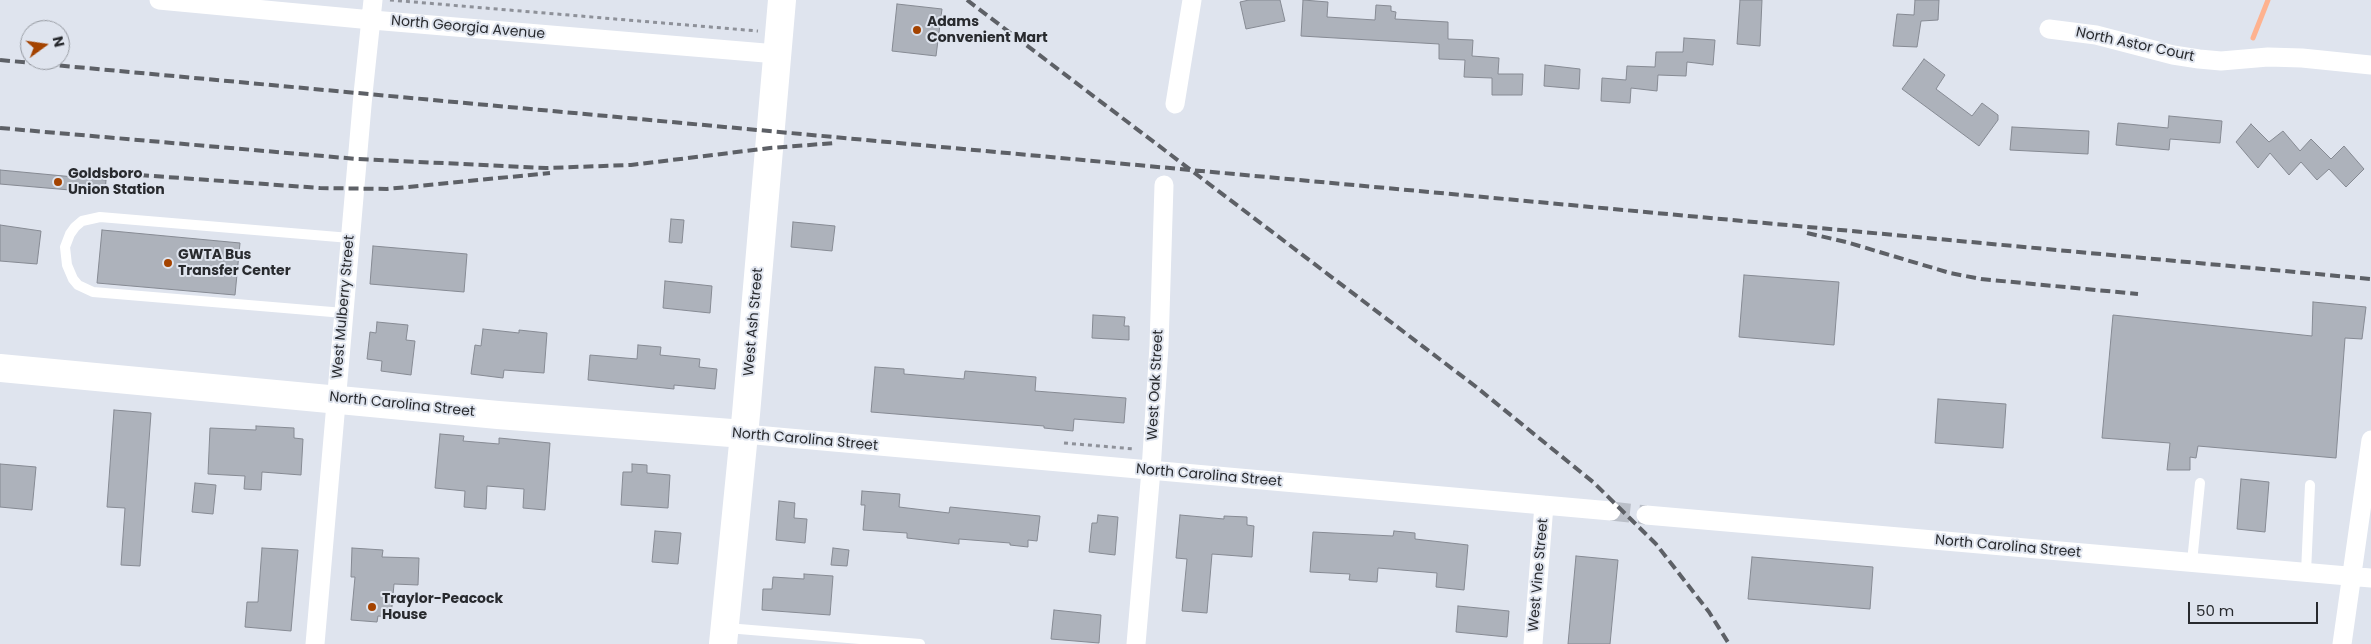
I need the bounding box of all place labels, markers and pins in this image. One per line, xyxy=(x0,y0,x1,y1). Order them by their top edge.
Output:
place label: Adams Convenient Mart xyxy=(927,14,1048,46)
marker: Adams Convenient Mart xyxy=(911,24,923,36)
place label: Goldsboro Union Station xyxy=(68,166,165,198)
marker: Goldsboro Union Station xyxy=(52,176,64,188)
place label: GWTA Bus Transfer Center xyxy=(178,247,291,280)
marker: GWTA Bus Transfer Center xyxy=(162,257,174,269)
place label: Traylor-Peacock House xyxy=(382,591,503,624)
marker: Traylor-Peacock House xyxy=(366,601,378,613)

